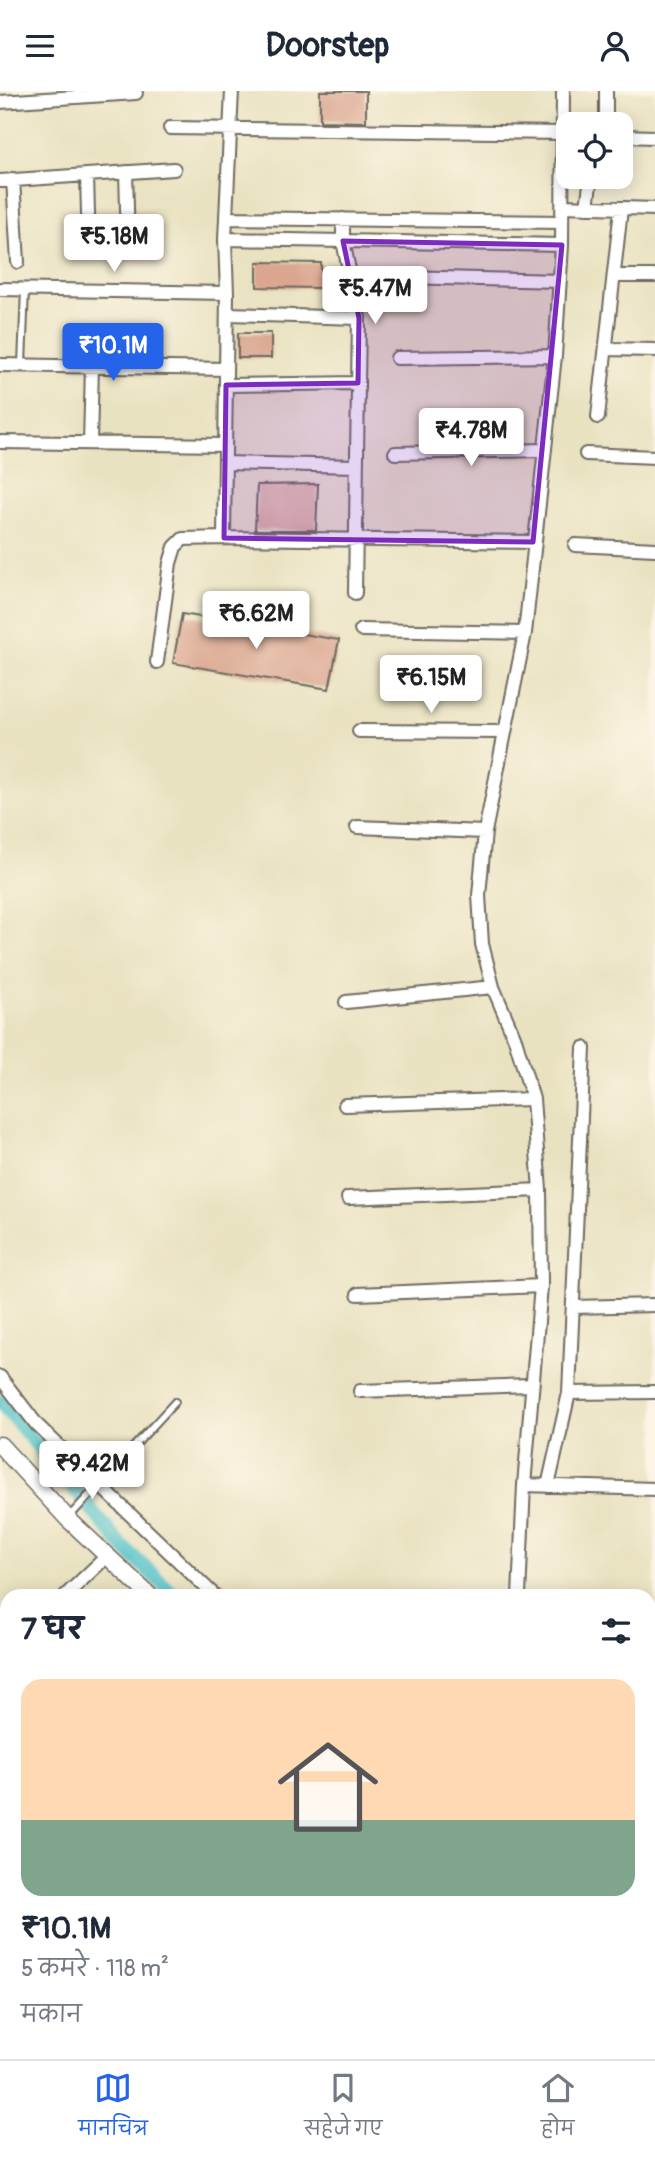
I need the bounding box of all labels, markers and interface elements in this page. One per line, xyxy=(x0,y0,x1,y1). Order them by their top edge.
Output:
text: Doorstep xyxy=(266,26,389,66)
icon: menu xyxy=(21,27,59,65)
icon: person xyxy=(596,27,634,65)
map controls xyxy=(556,112,633,189)
button: locate xyxy=(556,112,633,189)
pin: ₹5.18M xyxy=(57,215,171,274)
text: ₹5.18M xyxy=(80,222,148,251)
pin: ₹5.47M xyxy=(318,267,432,326)
text: ₹5.47M xyxy=(338,274,412,303)
pin: ₹10.1M xyxy=(56,323,170,383)
text: ₹10.1M xyxy=(78,331,148,360)
pin: ₹4.78M xyxy=(414,409,528,468)
text: ₹4.78M xyxy=(435,416,507,445)
pin: ₹6.62M xyxy=(199,591,313,651)
text: ₹6.62M xyxy=(218,599,294,628)
pin: ₹6.15M xyxy=(374,655,488,715)
text: ₹6.15M xyxy=(396,663,466,692)
pin: ₹9.42M xyxy=(35,1441,149,1501)
text: ₹9.42M xyxy=(55,1449,129,1478)
text: 7 घर xyxy=(21,1611,83,1648)
icon: filters xyxy=(597,1612,635,1650)
icon: home xyxy=(265,1724,391,1850)
text: ₹10.1M xyxy=(21,1910,111,1947)
text: 5 कमरे · 118 m² xyxy=(21,1954,169,1983)
text: मकान xyxy=(21,2000,82,2029)
tab: मानचित्र xyxy=(78,2069,148,2149)
tab: सहेजे गए xyxy=(304,2069,382,2149)
tab: होम xyxy=(539,2069,577,2149)

